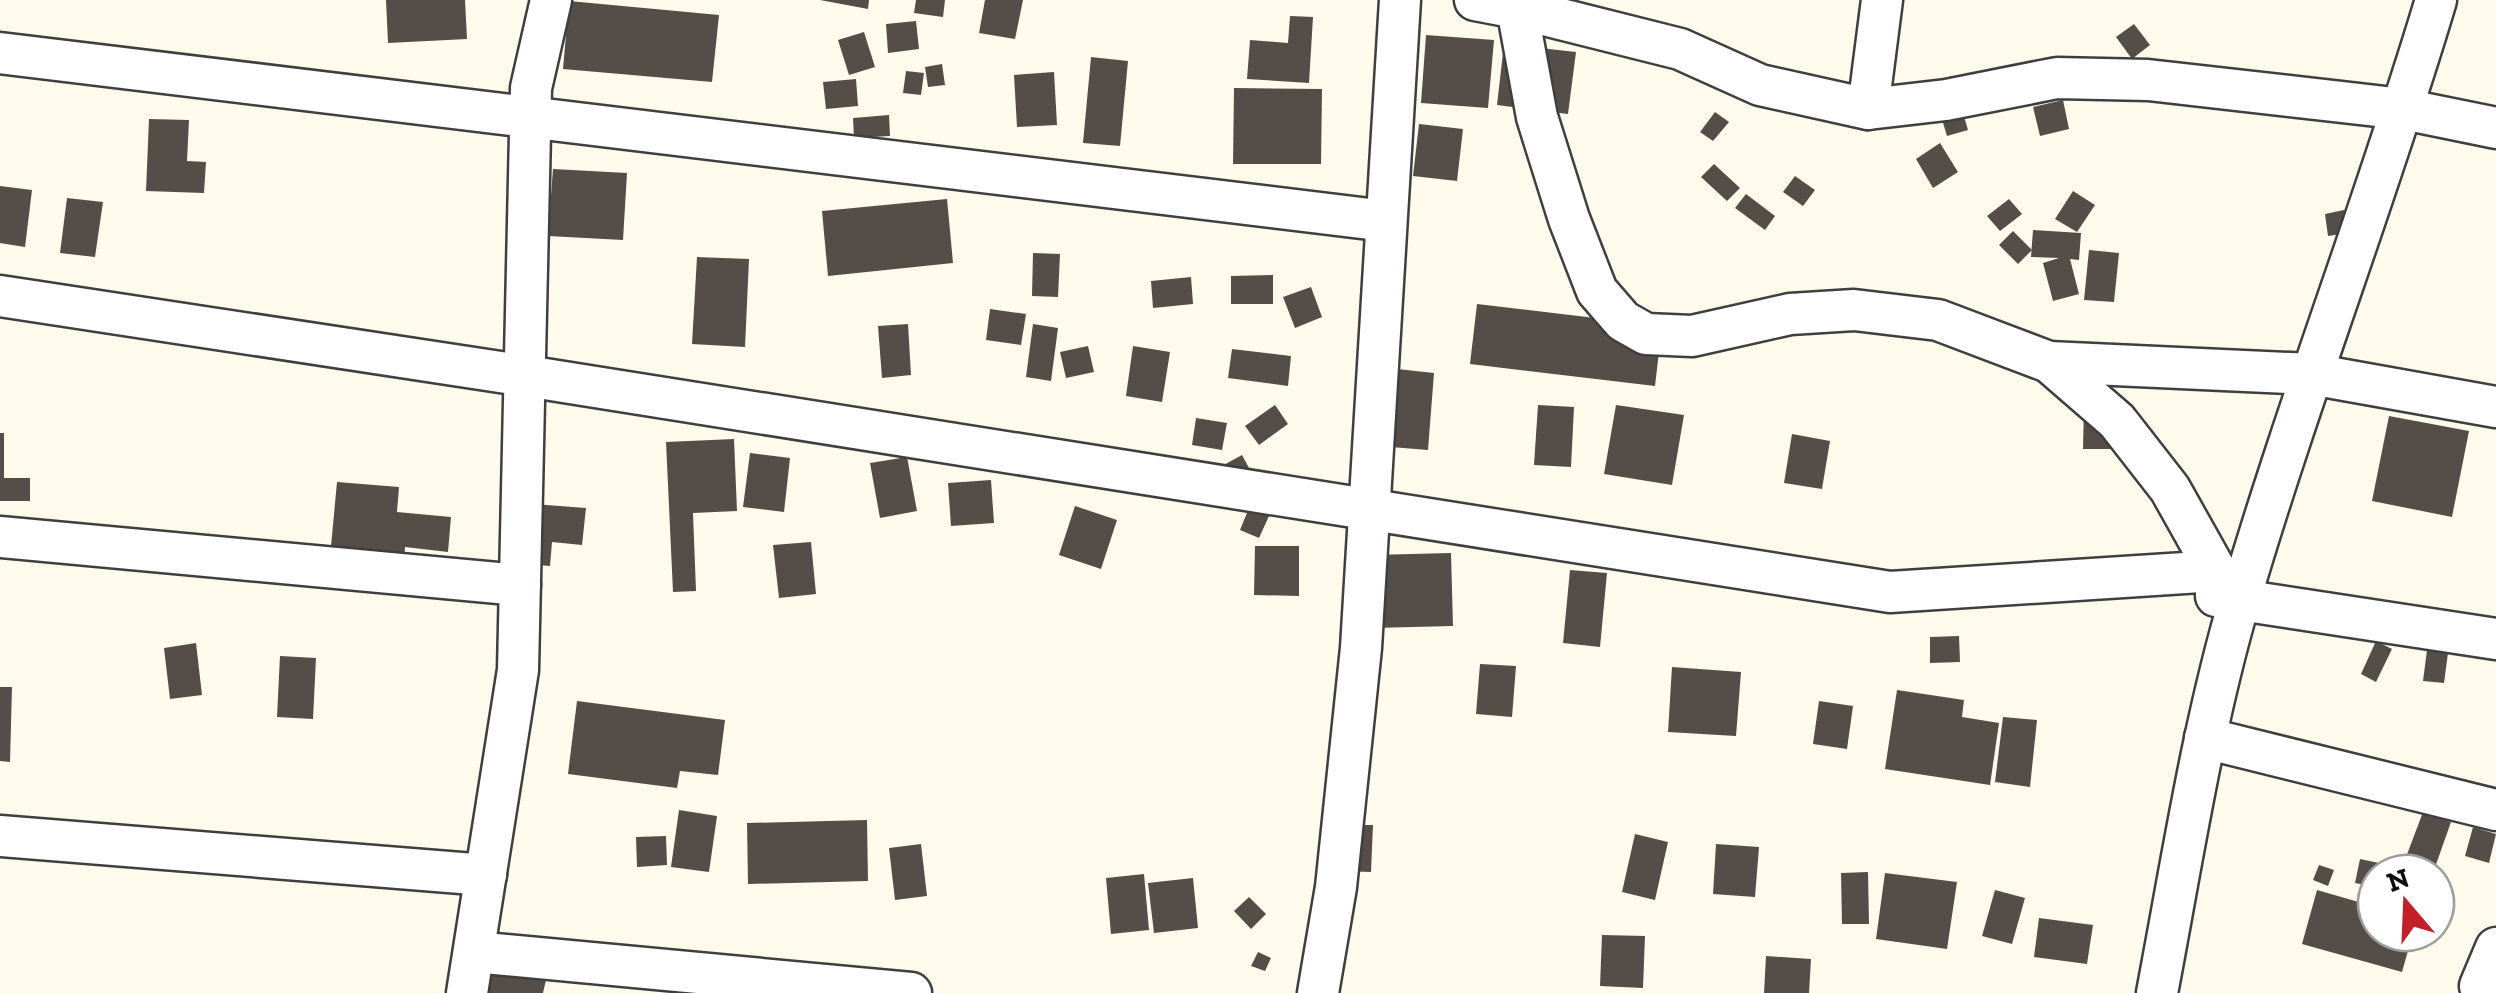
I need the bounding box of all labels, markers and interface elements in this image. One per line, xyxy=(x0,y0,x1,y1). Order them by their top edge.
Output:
north arrow xyxy=(2356,853,2456,953)
text: N xyxy=(2383,861,2413,899)

